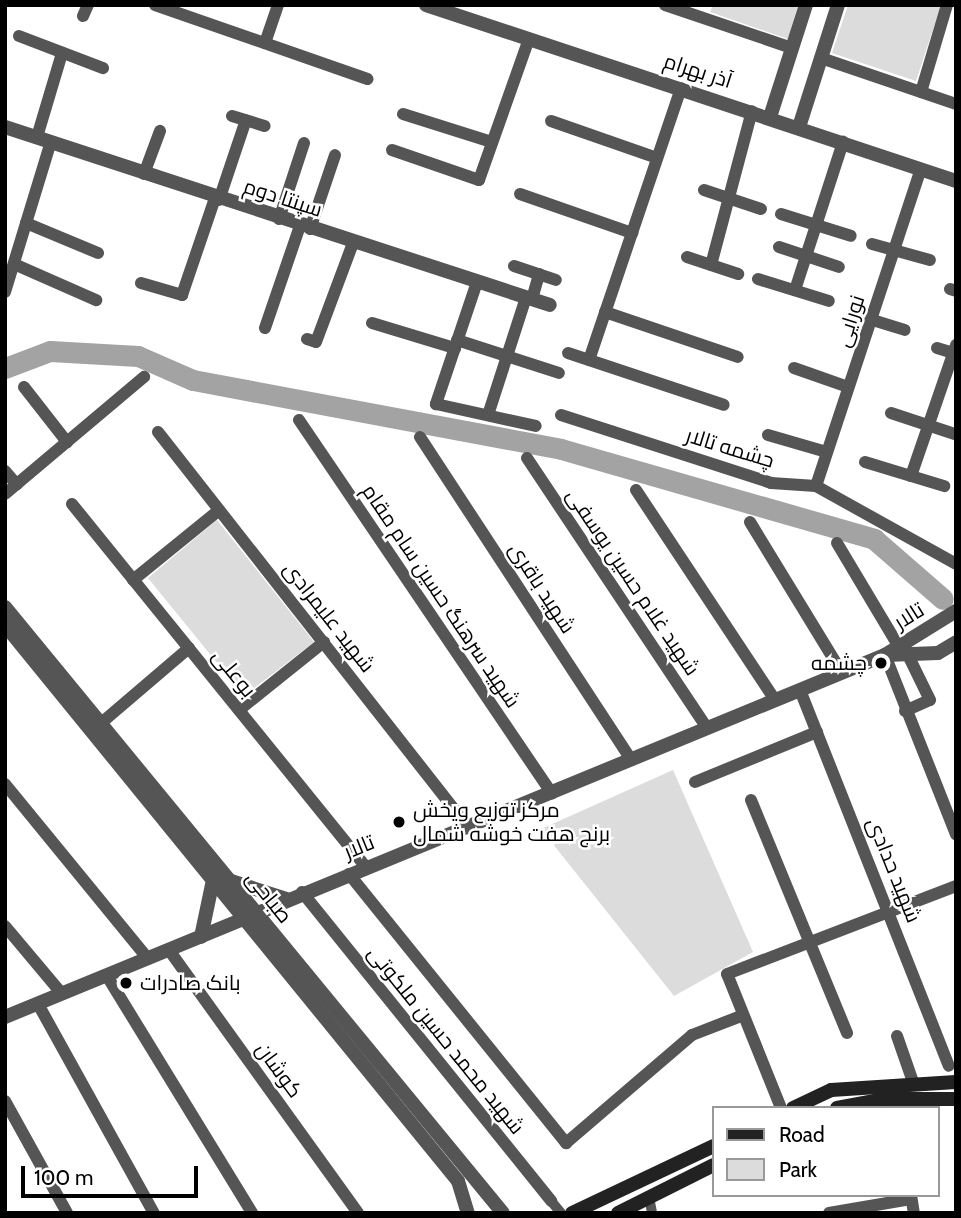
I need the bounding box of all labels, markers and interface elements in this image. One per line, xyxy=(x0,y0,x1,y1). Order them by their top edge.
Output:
street label: آذر بهرام xyxy=(661,48,735,94)
street label: سپنتا دوم xyxy=(240,173,326,223)
street label: نورایی xyxy=(830,292,870,350)
street label: چشمه تالار xyxy=(683,423,777,473)
street label: شهید سرهنگ حسین سام مقام xyxy=(357,479,525,713)
street label: شهید غلام حسین یوسفی xyxy=(561,484,705,680)
street label: شهید باقری xyxy=(503,538,581,638)
street label: شهید علیمرادی xyxy=(278,557,380,677)
street label: تالار xyxy=(889,597,929,635)
street label: بوعلی xyxy=(207,644,261,702)
place label: چشمه xyxy=(811,650,867,676)
marker: چشمه xyxy=(873,655,889,671)
place label: مرکز توزیع وپخش برنج هفت خوشه شمال xyxy=(413,797,610,847)
marker: مرکز توزیع وپخش برنج هفت خوشه شمال xyxy=(391,814,407,830)
street label: شهید حدادی xyxy=(862,814,926,926)
street label: تالار xyxy=(340,830,378,864)
street label: صباحی xyxy=(240,866,298,928)
street label: شهید محمد حسین ملکوتی xyxy=(362,941,530,1139)
place label: بانک صادرات xyxy=(140,970,241,996)
marker: بانک صادرات xyxy=(118,975,134,991)
street label: کوشان xyxy=(250,1037,308,1103)
legend xyxy=(712,1106,940,1197)
text: Road xyxy=(779,1122,825,1147)
scale bar xyxy=(24,1152,201,1196)
text: Park xyxy=(779,1157,817,1182)
text: 100 m xyxy=(34,1165,93,1190)

